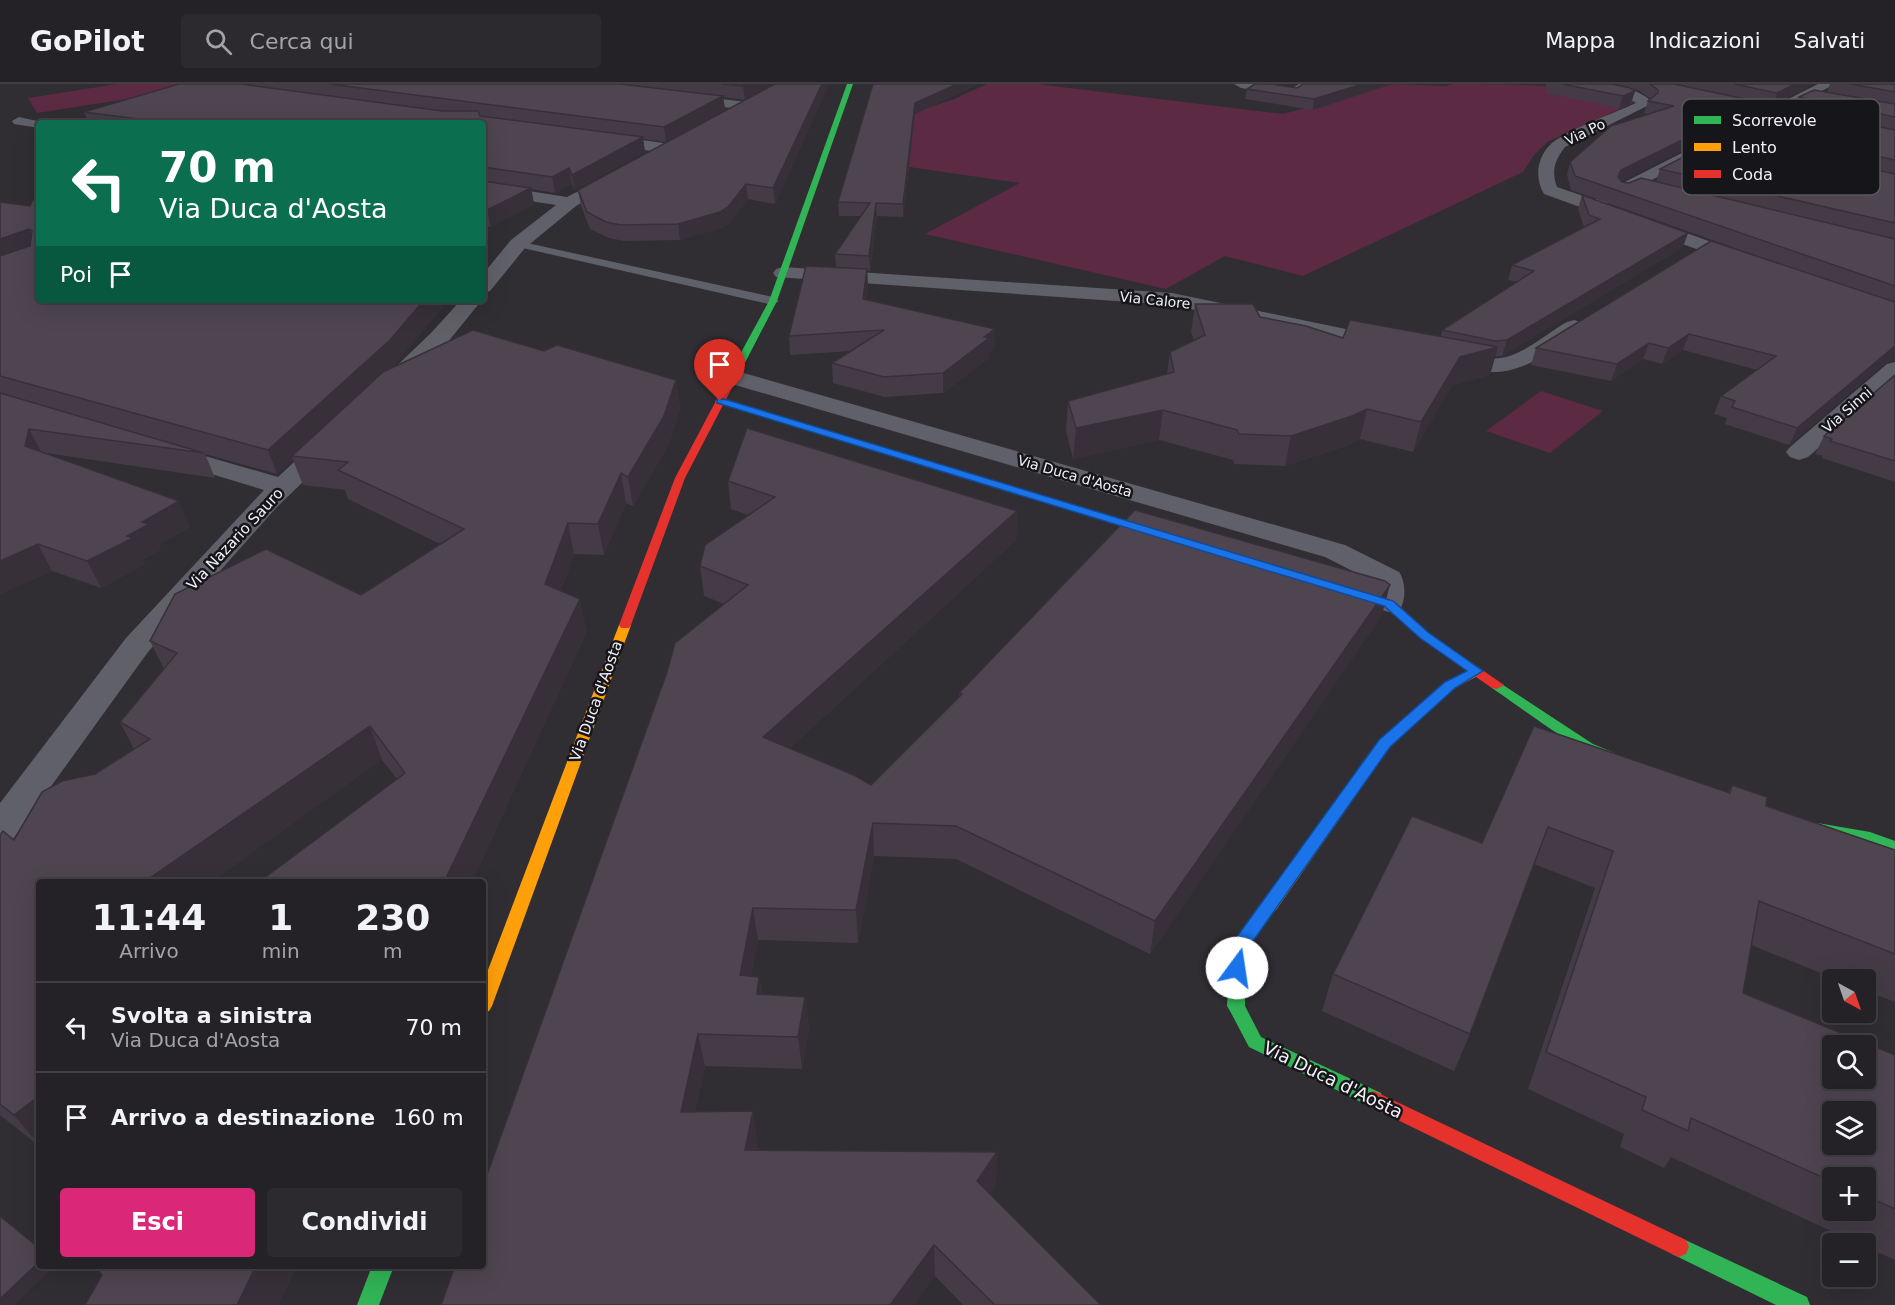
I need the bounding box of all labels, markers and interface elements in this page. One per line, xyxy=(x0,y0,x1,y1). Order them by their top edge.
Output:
search box xyxy=(181,14,601,68)
text: GoPilot xyxy=(30,25,145,58)
icon: search xyxy=(202,25,235,58)
text: Cerca qui xyxy=(250,29,354,54)
text: Mappa xyxy=(1545,29,1616,53)
text: Indicazioni xyxy=(1649,29,1761,53)
text: Salvati xyxy=(1794,29,1865,53)
legend xyxy=(1682,99,1880,195)
text: Scorrevole xyxy=(1732,111,1817,130)
street label: Via Po xyxy=(1562,115,1608,149)
text: Lento xyxy=(1732,138,1777,157)
text: 70 m xyxy=(159,143,276,192)
icon: left xyxy=(60,144,138,222)
text: Coda xyxy=(1732,165,1773,184)
text: Via Duca d'Aosta xyxy=(159,193,388,224)
icon: arrive xyxy=(104,258,137,291)
text: Poi xyxy=(60,262,92,287)
street label: Via Calore xyxy=(1119,288,1191,312)
pin xyxy=(694,339,745,401)
icon: arrive xyxy=(703,348,736,381)
street label: Via Sinni xyxy=(1819,384,1875,436)
street label: Via Duca d'Aosta xyxy=(1016,452,1134,500)
street label: Via Nazario Sauro xyxy=(183,484,287,594)
street label: Via Duca d'Aosta xyxy=(566,638,626,764)
text: 11:44 xyxy=(92,897,206,938)
text: 1 xyxy=(268,897,293,938)
text: 230 xyxy=(355,897,430,938)
position arrow xyxy=(1205,936,1269,1000)
text: Arrivo xyxy=(119,939,179,963)
text: min xyxy=(262,939,300,963)
text: m xyxy=(383,939,403,963)
north arrow xyxy=(1822,969,1876,1023)
map controls xyxy=(1822,969,1876,1287)
text: Svolta a sinistra xyxy=(111,1003,313,1028)
icon: left xyxy=(60,1011,93,1044)
text: 70 m xyxy=(406,1015,462,1040)
text: Via Duca d'Aosta xyxy=(111,1028,280,1052)
button: search xyxy=(1822,1035,1876,1089)
street label: Via Duca d'Aosta xyxy=(1260,1037,1406,1122)
icon: arrive xyxy=(60,1101,93,1134)
button: layers xyxy=(1822,1101,1876,1155)
text: Arrivo a destinazione xyxy=(111,1105,375,1130)
text: 160 m xyxy=(393,1105,464,1130)
button: + xyxy=(1822,1167,1876,1221)
button: Esci xyxy=(60,1188,255,1257)
button: Condividi xyxy=(267,1188,462,1257)
button: − xyxy=(1822,1233,1876,1287)

